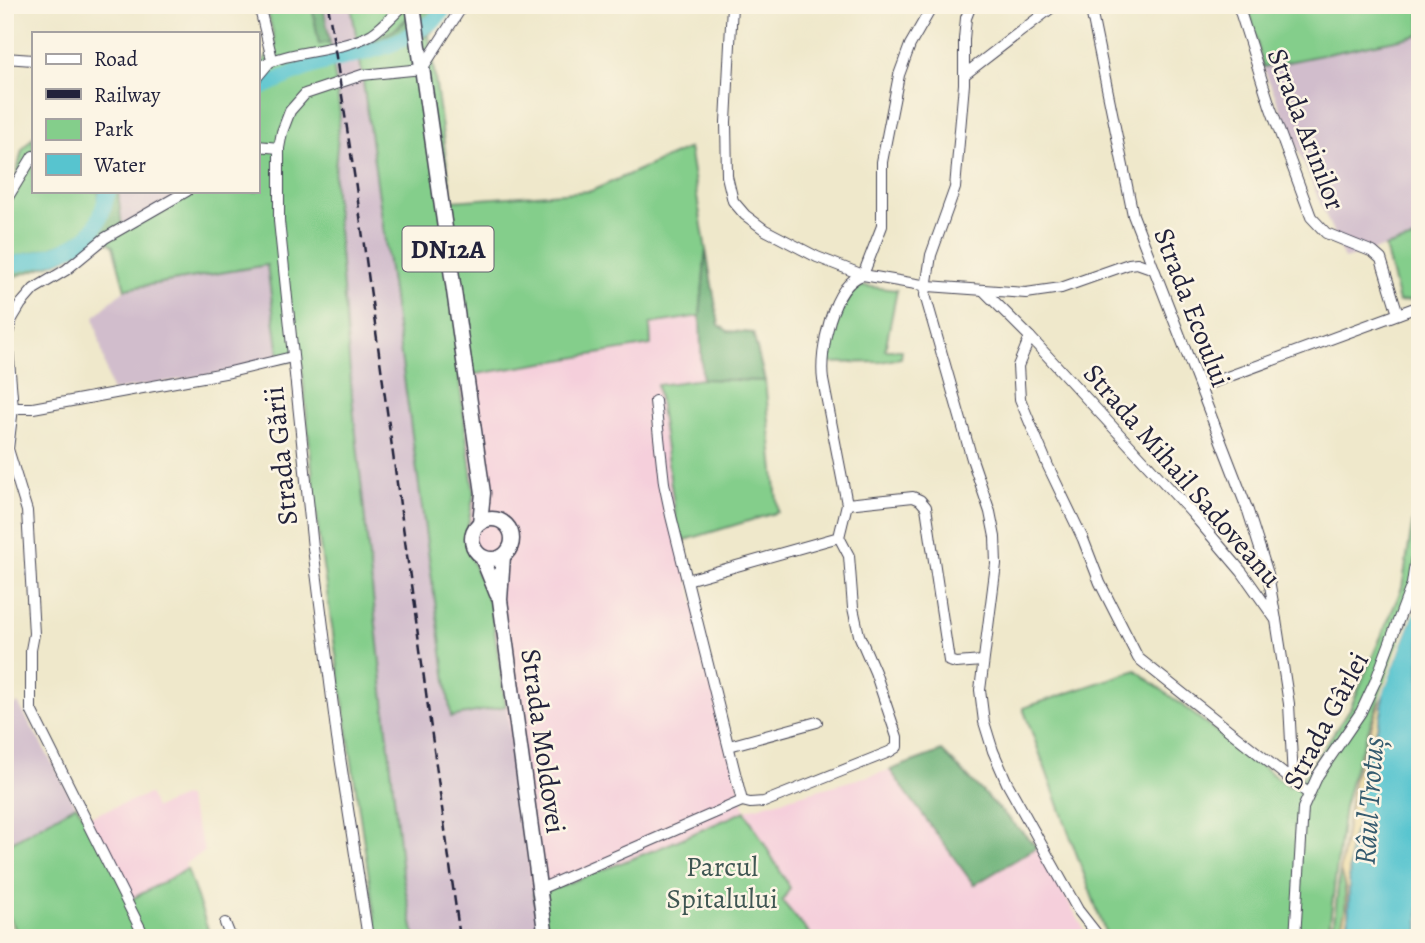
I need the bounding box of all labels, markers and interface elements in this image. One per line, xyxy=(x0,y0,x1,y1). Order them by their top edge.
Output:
legend xyxy=(32,32,259,192)
street label: Strada Arinilor xyxy=(1258,43,1354,216)
text: Road xyxy=(94,45,138,73)
text: Railway xyxy=(94,81,161,109)
text: Park xyxy=(94,115,134,143)
text: Water xyxy=(93,151,146,179)
street label: Strada Ecoului xyxy=(1144,222,1240,392)
road number: DN12A xyxy=(402,226,494,272)
street label: Strada Mihail Sadoveanu xyxy=(1074,356,1291,596)
street label: Strada Gării xyxy=(255,385,307,527)
street label: Strada Gârlei xyxy=(1274,645,1378,796)
street label: Strada Moldovei xyxy=(511,646,575,836)
water label: Râul Trotuș xyxy=(1345,736,1393,866)
park label: Parcul Spitalului xyxy=(666,848,778,918)

